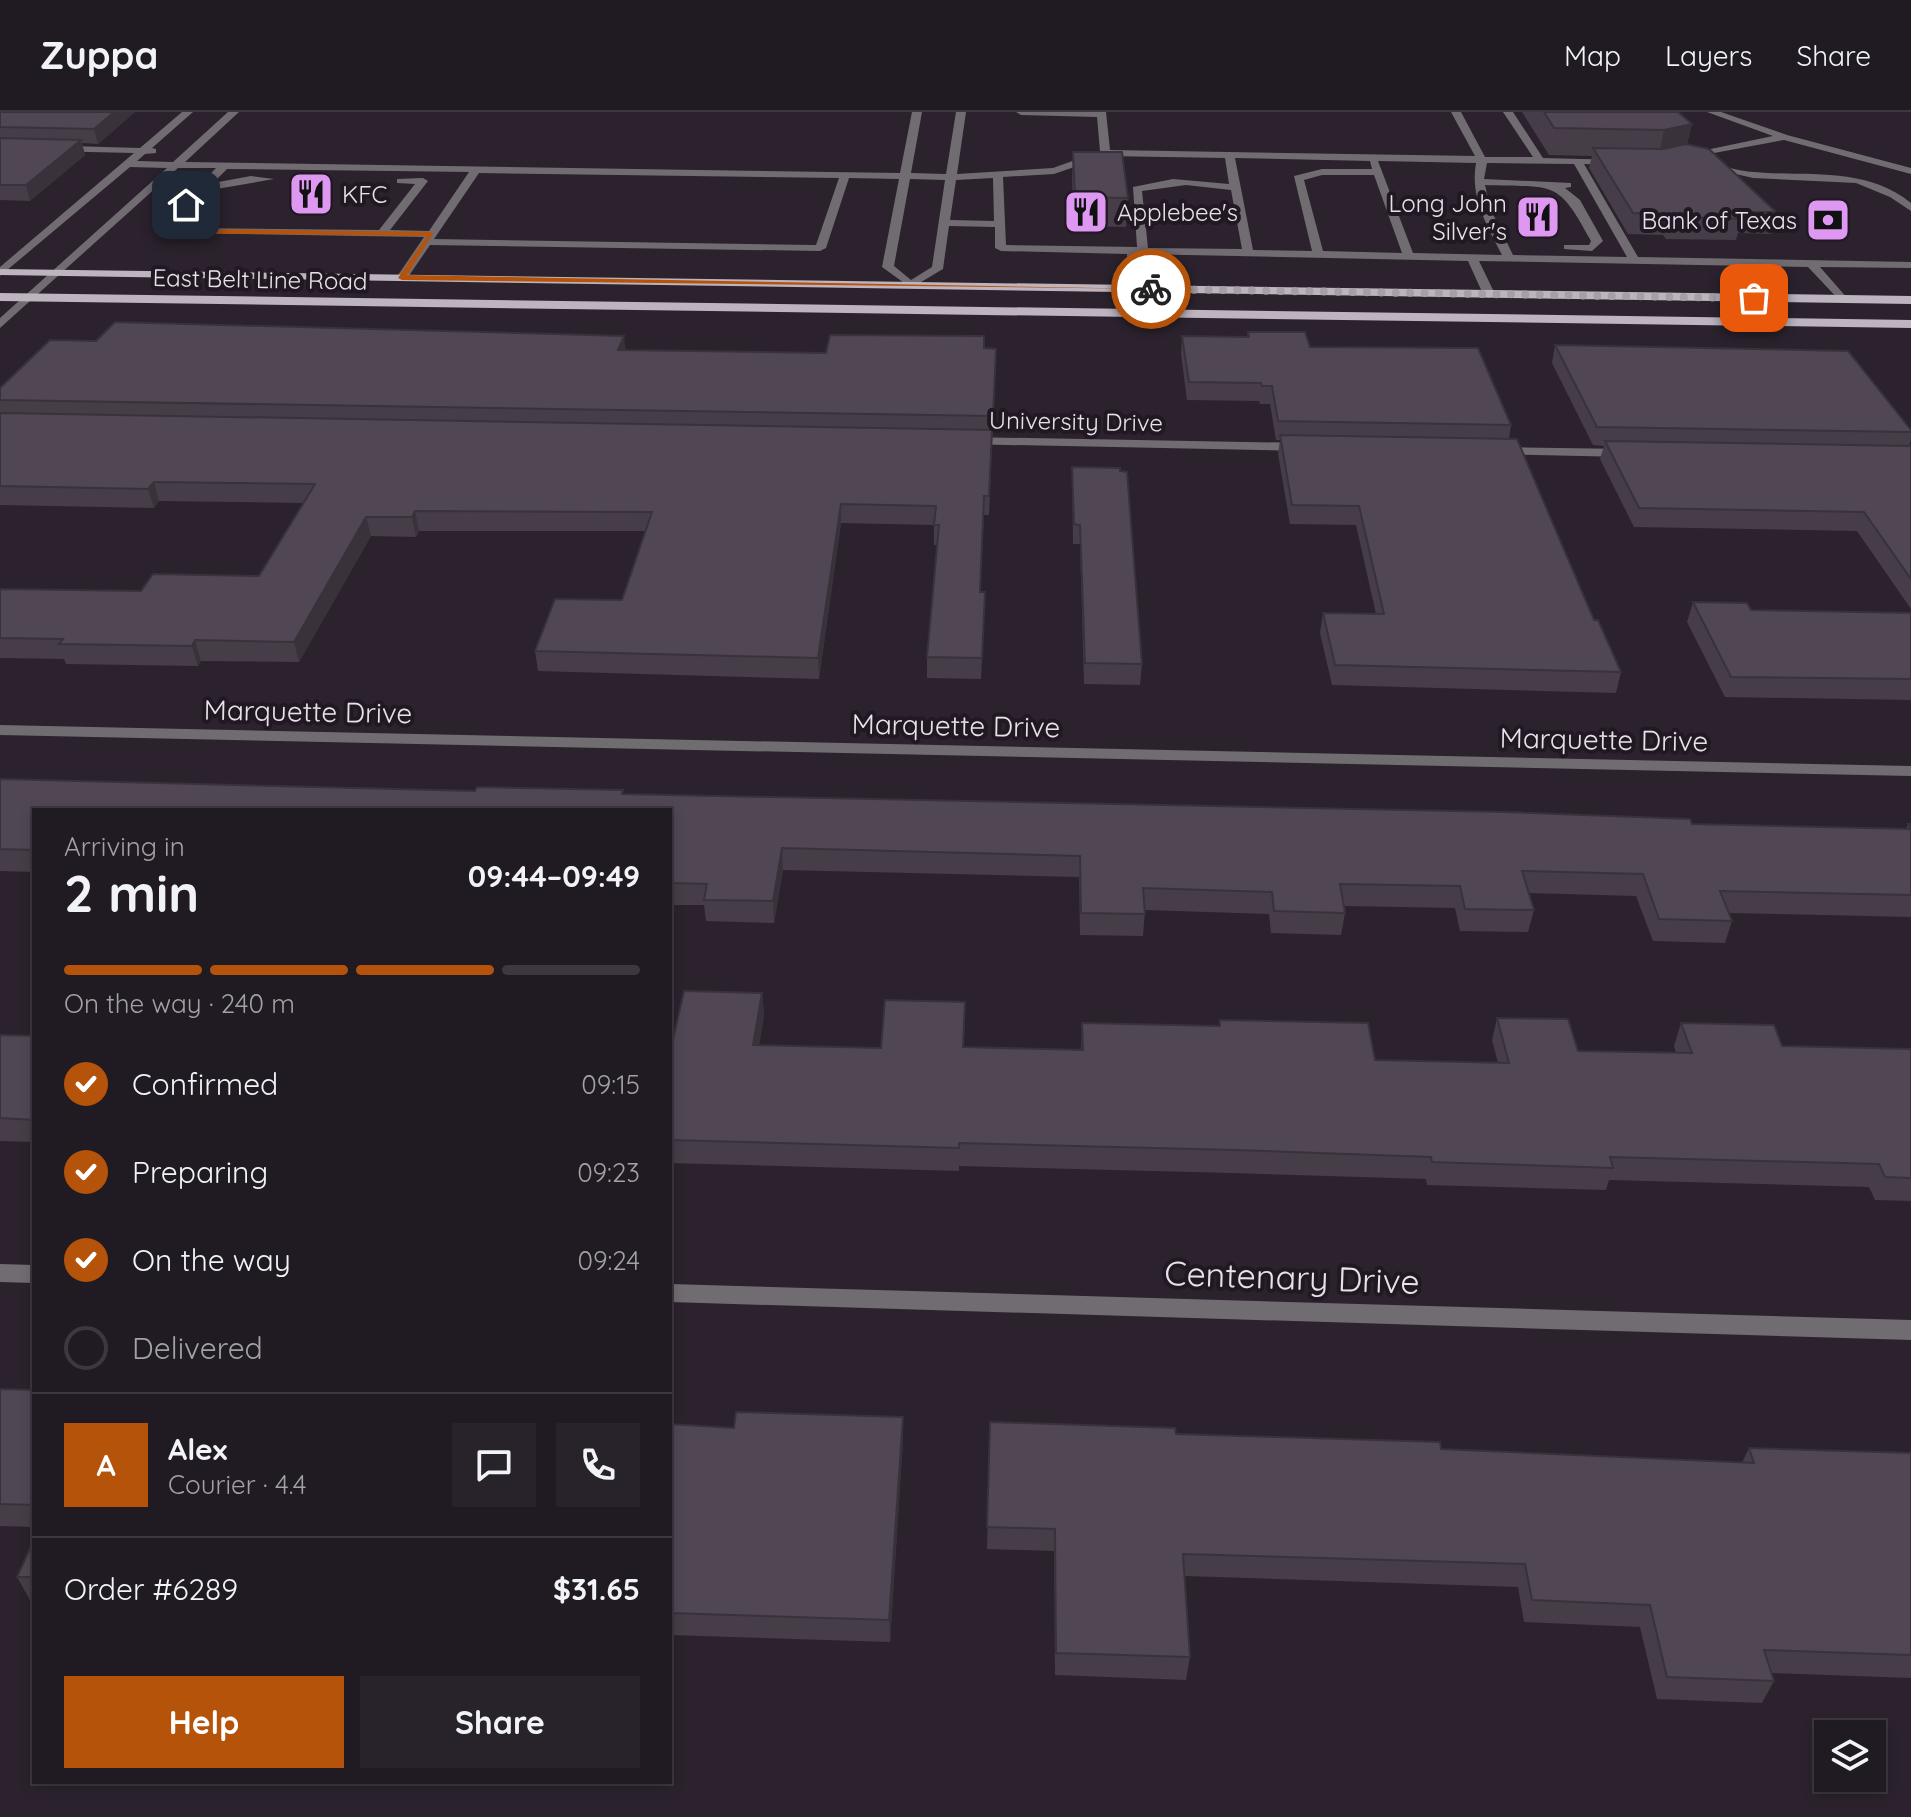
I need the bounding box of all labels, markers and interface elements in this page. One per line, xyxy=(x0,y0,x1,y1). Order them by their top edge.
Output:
text: Zuppa xyxy=(40,31,158,79)
text: Map xyxy=(1564,38,1621,73)
text: Layers xyxy=(1665,38,1752,73)
text: Share xyxy=(1796,38,1871,73)
restaurant icon: KFC xyxy=(287,170,335,218)
pin xyxy=(152,171,220,239)
place label: KFC xyxy=(342,179,387,209)
icon: home xyxy=(164,183,208,227)
restaurant icon: Applebee's xyxy=(1062,188,1110,236)
place label: Long John Silver's xyxy=(1389,188,1507,246)
restaurant icon: Long John Silver's xyxy=(1514,193,1562,241)
bank icon: Bank of Texas xyxy=(1804,196,1852,244)
place label: Applebee's xyxy=(1117,197,1238,227)
place label: Bank of Texas xyxy=(1641,205,1797,235)
courier xyxy=(1111,249,1191,329)
street label: East Belt Line Road xyxy=(152,262,368,296)
pin xyxy=(1720,264,1788,332)
icon: bike xyxy=(1129,267,1173,311)
icon: bag xyxy=(1732,276,1776,320)
street label: University Drive xyxy=(989,404,1163,438)
street label: Marquette Drive xyxy=(203,692,413,730)
street label: Marquette Drive xyxy=(851,706,1061,744)
street label: Marquette Drive xyxy=(1499,720,1709,758)
text: Arriving in xyxy=(64,830,185,863)
text: 09:44–09:49 xyxy=(468,857,640,895)
text: 2 min xyxy=(64,860,199,925)
text: On the way · 240 m xyxy=(64,987,295,1020)
icon: check xyxy=(64,1062,108,1106)
text: Confirmed xyxy=(132,1065,278,1103)
text: 09:15 xyxy=(581,1068,640,1101)
icon: check xyxy=(64,1150,108,1194)
text: Preparing xyxy=(132,1153,268,1191)
text: 09:23 xyxy=(577,1156,640,1189)
icon: check xyxy=(64,1238,108,1282)
text: On the way xyxy=(132,1241,291,1279)
text: 09:24 xyxy=(577,1244,640,1277)
street label: Centenary Drive xyxy=(1164,1251,1420,1303)
text: Delivered xyxy=(132,1329,263,1367)
button: chat xyxy=(452,1423,536,1507)
button: phone xyxy=(556,1423,640,1507)
text: Alex xyxy=(168,1430,227,1468)
text: A xyxy=(96,1446,116,1484)
text: Courier · 4.4 xyxy=(168,1468,306,1501)
text: Order #6289 xyxy=(64,1570,238,1608)
text: $31.65 xyxy=(553,1570,640,1608)
button: Help xyxy=(64,1676,344,1768)
button: Share xyxy=(360,1676,640,1768)
map controls xyxy=(1814,1720,1886,1792)
button: layers xyxy=(1814,1720,1886,1792)

